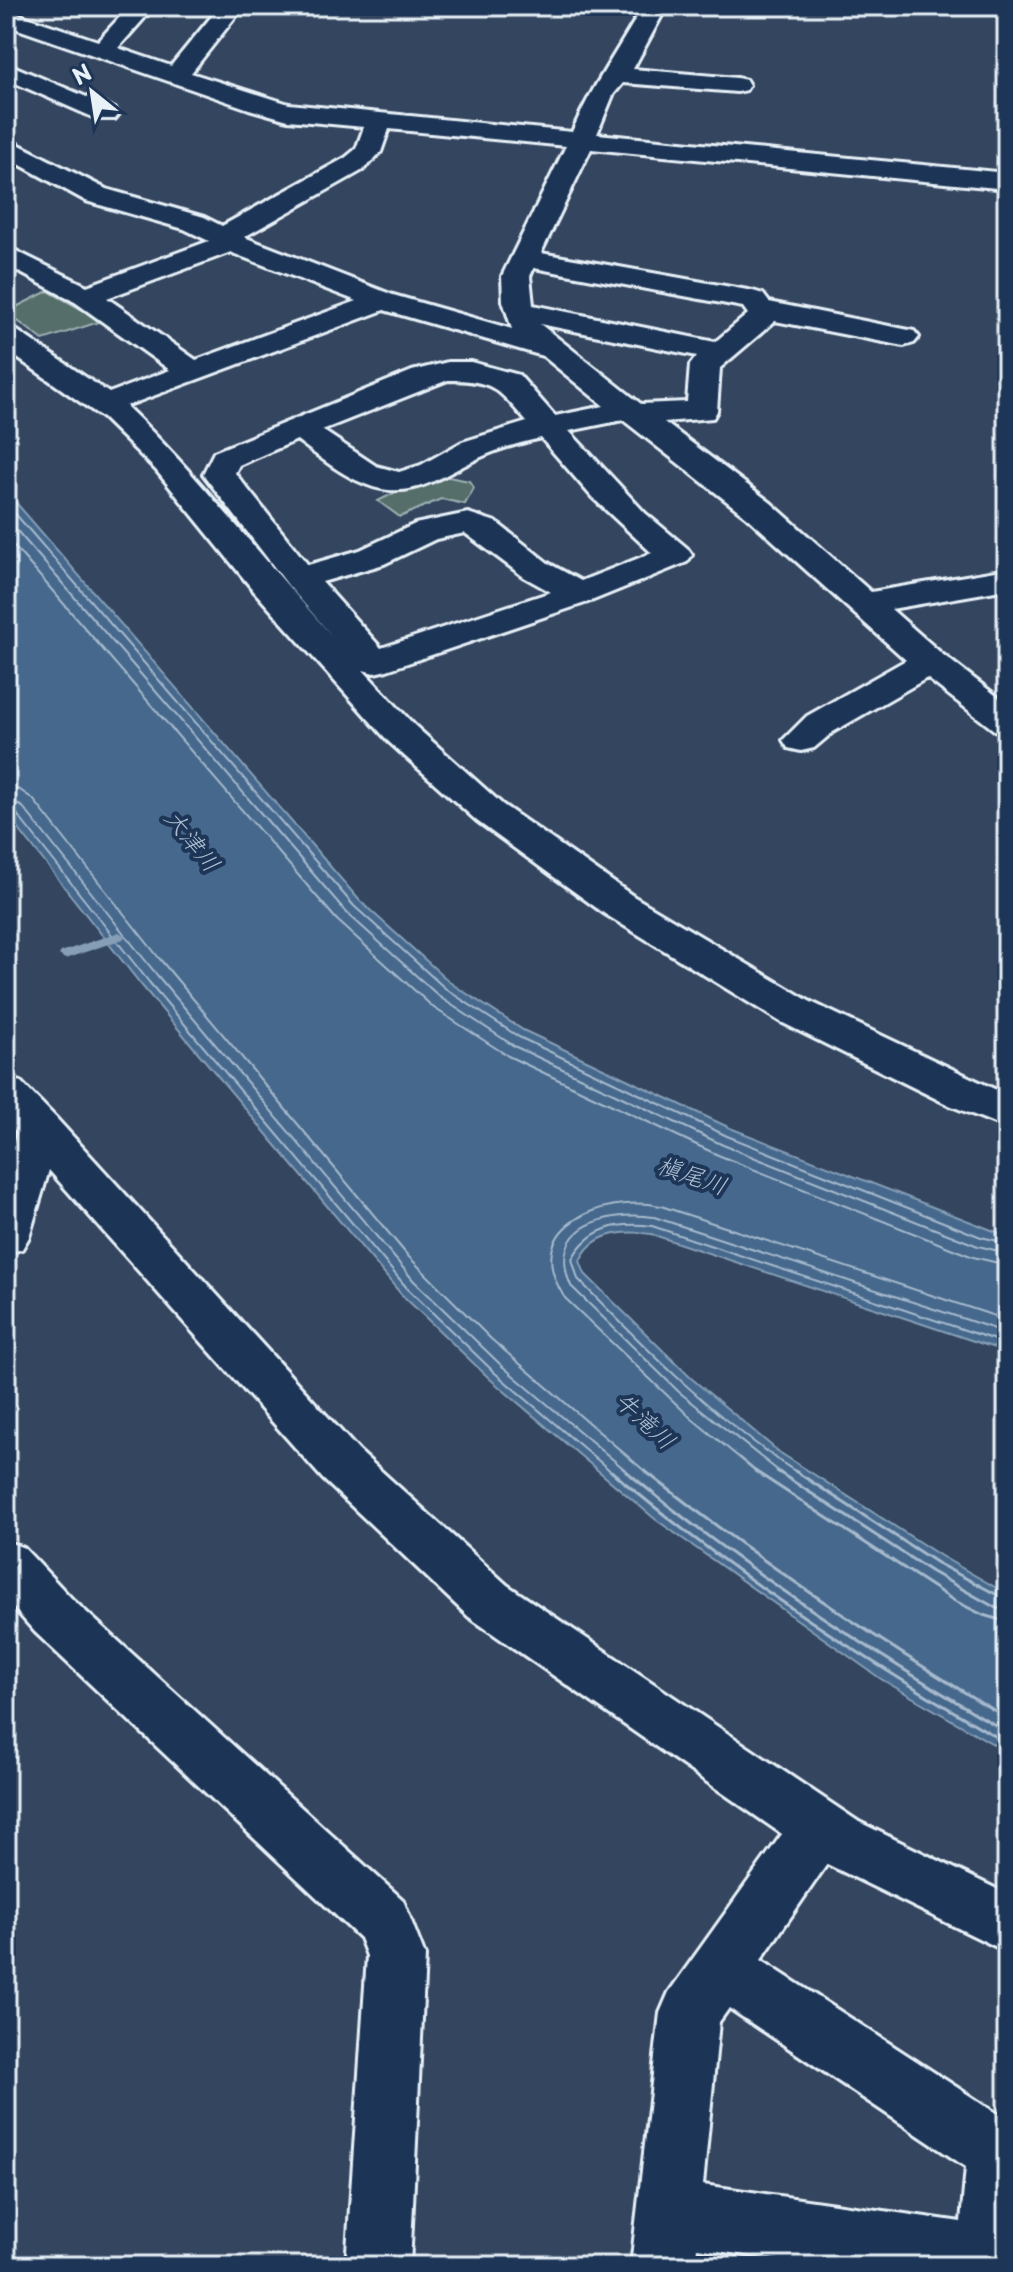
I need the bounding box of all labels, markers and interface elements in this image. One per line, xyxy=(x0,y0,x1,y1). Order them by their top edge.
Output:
north arrow xyxy=(52,52,132,132)
text: N xyxy=(65,55,97,92)
water label: 大津川 xyxy=(157,800,230,879)
water label: 槇尾川 xyxy=(653,1145,733,1203)
water label: 牛滝川 xyxy=(608,1382,685,1457)

